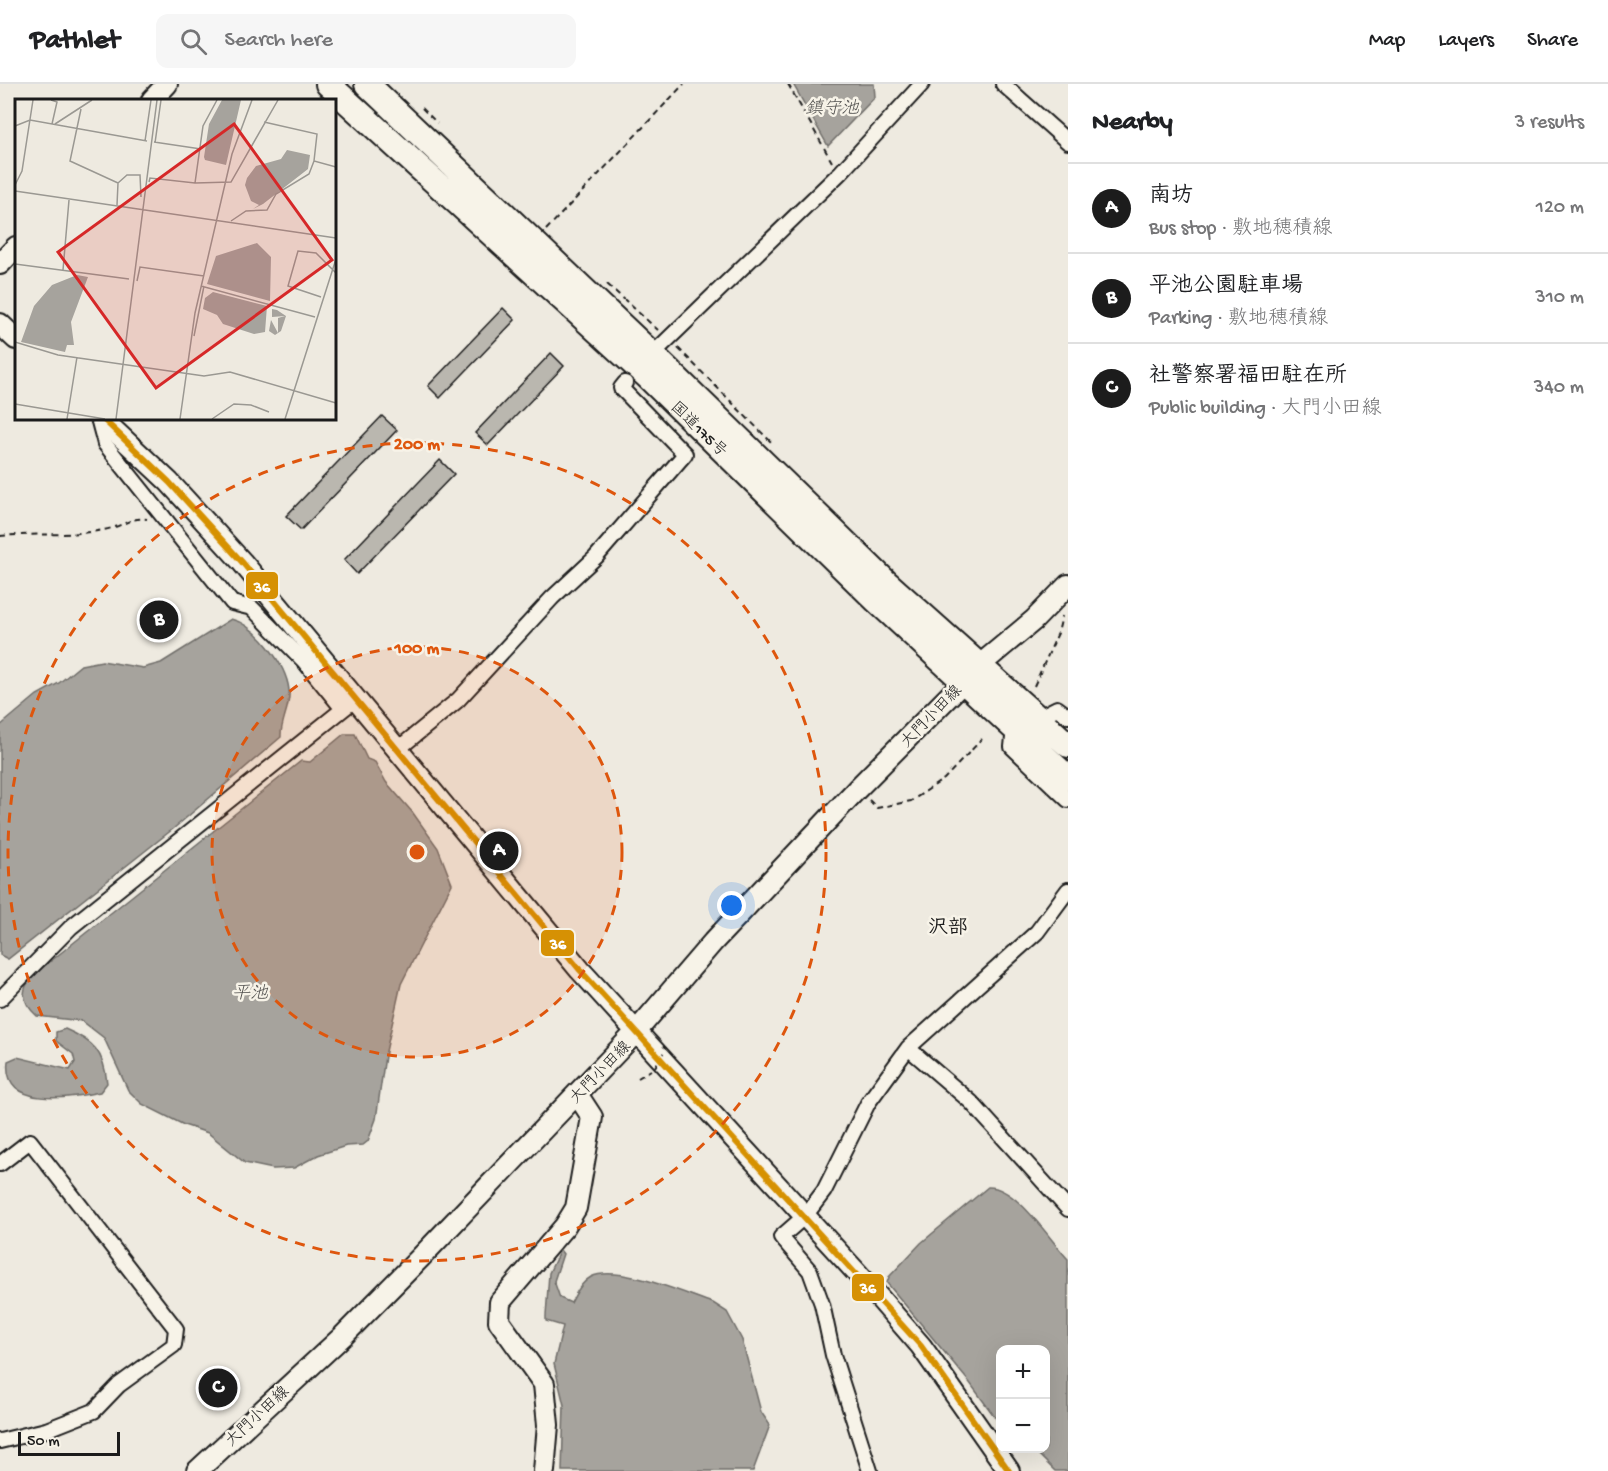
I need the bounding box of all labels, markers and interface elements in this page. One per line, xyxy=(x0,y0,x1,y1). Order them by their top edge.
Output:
search box xyxy=(156,14,576,68)
text: Pathlet xyxy=(30,25,120,58)
icon: search xyxy=(177,25,210,58)
text: Search here xyxy=(225,28,333,54)
text: Map xyxy=(1369,29,1405,54)
text: Layers xyxy=(1438,29,1494,54)
text: Share xyxy=(1527,29,1578,54)
water label: 鎮守池 xyxy=(805,98,860,120)
inset map xyxy=(15,99,336,420)
text: Nearby xyxy=(1092,108,1173,139)
text: 3 results xyxy=(1515,112,1584,135)
text: 南坊 xyxy=(1149,184,1193,210)
text: A xyxy=(1106,197,1117,220)
text: 120 m xyxy=(1536,197,1584,220)
text: Bus stop · 敷地穂積線 xyxy=(1149,218,1332,241)
text: 平池公園駐車場 xyxy=(1149,274,1303,300)
text: B xyxy=(1106,287,1117,310)
text: 310 m xyxy=(1535,287,1584,310)
text: Parking · 敷地穂積線 xyxy=(1149,308,1328,331)
text: 社警察署福田駐在所 xyxy=(1149,364,1347,390)
text: C xyxy=(1106,377,1117,400)
text: 340 m xyxy=(1534,377,1584,400)
street label: 国道175号 xyxy=(665,398,730,462)
text: Public building · 大門小田線 xyxy=(1149,398,1382,421)
text: 200 m xyxy=(394,435,440,456)
line badge: 36 xyxy=(245,571,279,600)
text: 36 xyxy=(253,580,271,599)
pin: B xyxy=(140,598,178,642)
text: 100 m xyxy=(394,639,440,660)
street label: 大門小田線 xyxy=(896,681,967,753)
pin: A xyxy=(480,828,518,873)
centre of rings xyxy=(407,842,427,862)
your location xyxy=(717,891,746,920)
district label: 沢部 xyxy=(928,917,968,941)
line badge: 36 xyxy=(540,929,575,957)
text: 36 xyxy=(549,937,567,956)
water label: 平池 xyxy=(232,983,269,1005)
street label: 大門小田線 xyxy=(565,1037,636,1109)
line badge: 36 xyxy=(851,1273,885,1302)
text: 36 xyxy=(859,1281,877,1300)
map controls xyxy=(996,1345,1050,1453)
button: + xyxy=(996,1345,1050,1399)
pin: C xyxy=(198,1366,238,1410)
street label: 大門小田線 xyxy=(221,1382,294,1452)
button: − xyxy=(996,1399,1050,1453)
scale bar xyxy=(18,1429,120,1456)
text: 50 m xyxy=(27,1433,60,1452)

